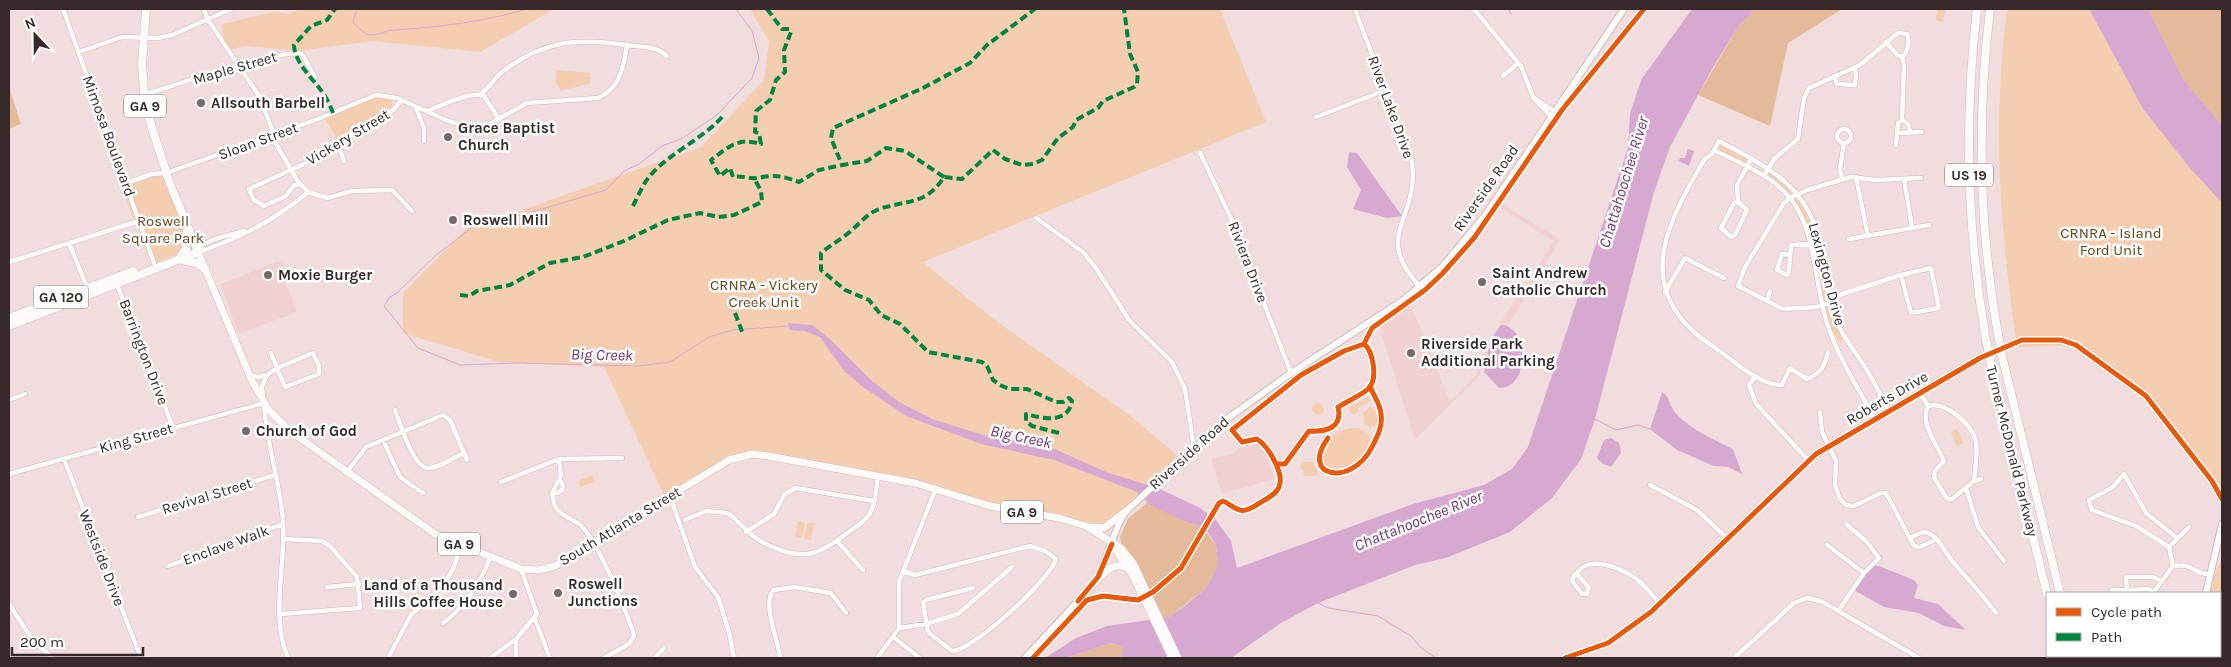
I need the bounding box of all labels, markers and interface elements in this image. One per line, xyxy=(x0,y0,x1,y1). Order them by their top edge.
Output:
north arrow xyxy=(10,10,60,60)
text: N xyxy=(22,14,38,33)
street label: Maple Street xyxy=(191,47,279,89)
street label: River Lake Drive xyxy=(1364,53,1418,161)
street label: Mimosa Boulevard xyxy=(79,73,139,199)
road number: GA 9 xyxy=(124,94,166,118)
place label: Allsouth Barbell xyxy=(211,94,325,112)
marker: Allsouth Barbell xyxy=(195,97,207,109)
street label: Vickery Street xyxy=(303,105,393,169)
water label: Chattahoochee River xyxy=(1594,114,1653,250)
street label: Sloan Street xyxy=(216,118,301,164)
place label: Grace Baptist Church xyxy=(458,119,555,154)
marker: Grace Baptist Church xyxy=(442,131,454,143)
street label: Riverside Road xyxy=(1450,141,1522,235)
road number: US 19 xyxy=(1945,164,1993,186)
place label: Roswell Mill xyxy=(463,211,548,229)
park label: Roswell Square Park xyxy=(122,212,204,247)
marker: Roswell Mill xyxy=(447,214,459,226)
street label: Riviera Drive xyxy=(1224,219,1272,305)
street label: Lexington Drive xyxy=(1805,221,1849,327)
park label: CRNRA - Island Ford Unit xyxy=(2060,224,2162,259)
place label: Saint Andrew Catholic Church xyxy=(1492,264,1607,299)
place label: Moxie Burger xyxy=(278,266,372,284)
marker: Moxie Burger xyxy=(262,269,274,281)
park label: CRNRA - Vickery Creek Unit xyxy=(710,276,818,311)
marker: Saint Andrew Catholic Church xyxy=(1476,276,1488,288)
road number: GA 120 xyxy=(34,286,88,308)
street label: Barrington Drive xyxy=(116,297,172,407)
place label: Riverside Park Additional Parking xyxy=(1421,335,1555,370)
water label: Big Creek xyxy=(571,344,634,365)
marker: Riverside Park Additional Parking xyxy=(1405,347,1417,359)
street label: Turner McDonald Parkway xyxy=(1982,364,2042,538)
street label: Roberts Drive xyxy=(1843,367,1931,429)
street label: Riverside Road xyxy=(1145,412,1233,494)
street label: King Street xyxy=(97,419,175,457)
water label: Big Creek xyxy=(989,421,1054,452)
place label: Church of God xyxy=(256,422,357,440)
marker: Church of God xyxy=(240,425,252,437)
street label: Revival Street xyxy=(160,474,255,518)
street label: South Atlanta Street xyxy=(556,482,685,570)
water label: Chattahoochee River xyxy=(1351,486,1486,555)
road number: GA 9 xyxy=(1001,501,1043,524)
street label: Westside Drive xyxy=(75,507,129,609)
street label: Enclave Walk xyxy=(180,521,272,569)
road number: GA 9 xyxy=(438,532,480,556)
place label: Roswell Junctions xyxy=(568,575,638,610)
place label: Land of a Thousand Hills Coffee House xyxy=(364,576,503,611)
marker: Roswell Junctions xyxy=(552,587,564,599)
marker: Land of a Thousand Hills Coffee House xyxy=(507,588,519,600)
legend xyxy=(2046,592,2221,657)
text: Cycle path xyxy=(2091,603,2162,621)
scale bar xyxy=(12,624,144,656)
text: Path xyxy=(2091,628,2122,646)
text: 200 m xyxy=(20,633,64,651)

